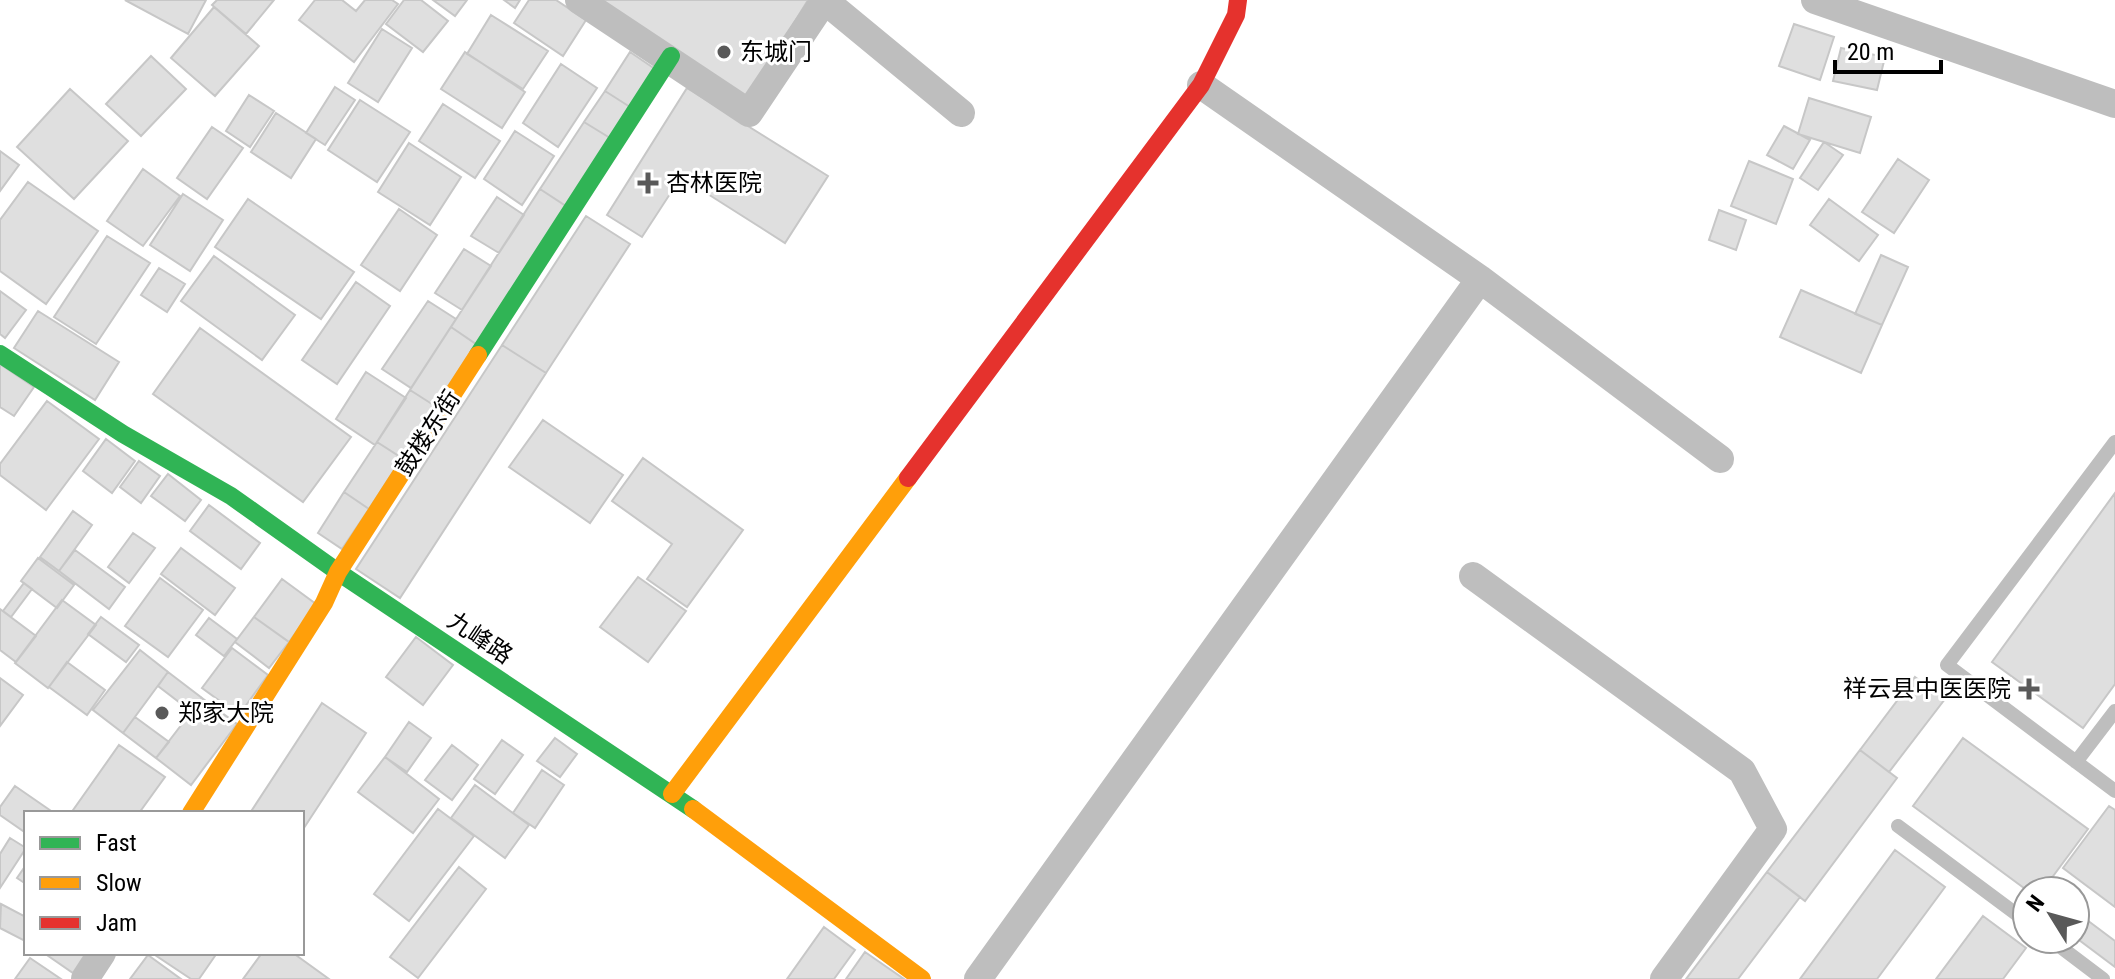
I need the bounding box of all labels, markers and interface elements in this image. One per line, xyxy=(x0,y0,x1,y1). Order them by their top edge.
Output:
scale bar xyxy=(1835,24,1941,74)
place label: 东城门 xyxy=(740,38,812,66)
text: 20 m xyxy=(1847,38,1894,66)
marker: 东城门 xyxy=(715,43,733,61)
place label: 杏林医院 xyxy=(666,169,762,197)
marker: 杏林医院 xyxy=(637,172,659,194)
street label: 鼓楼东街 xyxy=(390,385,466,481)
street label: 九峰路 xyxy=(442,606,518,670)
place label: 祥云县中医医院 xyxy=(1843,675,2011,703)
marker: 祥云县中医医院 xyxy=(2018,678,2040,700)
place label: 郑家大院 xyxy=(178,699,274,727)
marker: 郑家大院 xyxy=(153,704,171,722)
legend xyxy=(24,811,304,955)
text: Fast xyxy=(96,829,137,857)
text: Slow xyxy=(96,869,142,897)
north arrow xyxy=(2011,875,2091,955)
text: N xyxy=(2021,890,2049,916)
text: Jam xyxy=(96,909,137,937)

